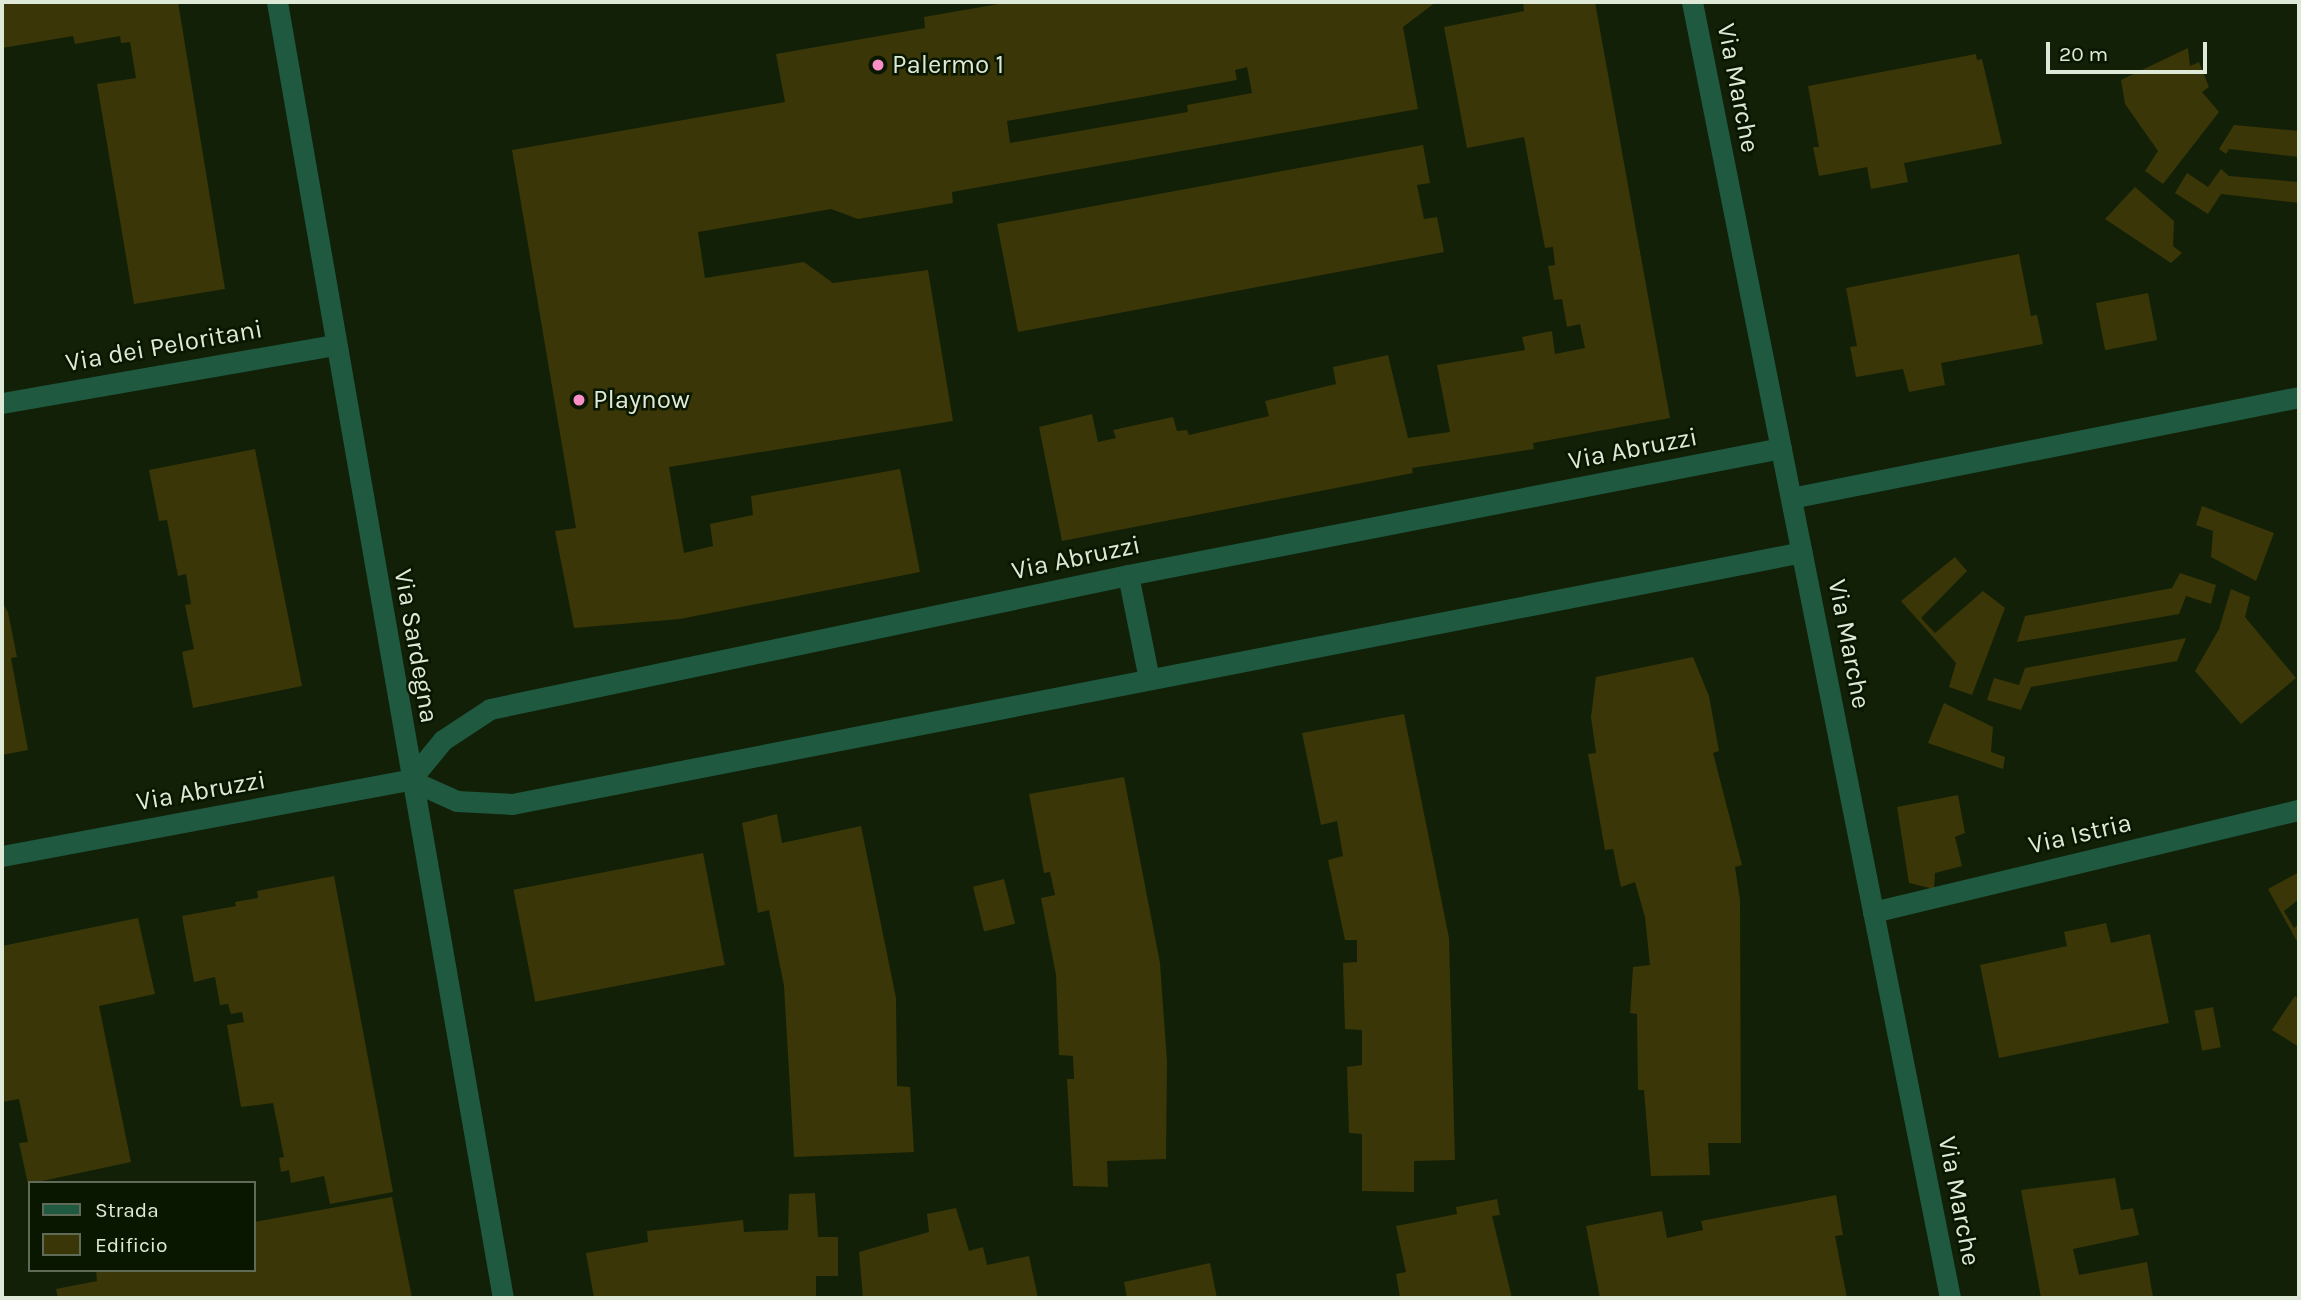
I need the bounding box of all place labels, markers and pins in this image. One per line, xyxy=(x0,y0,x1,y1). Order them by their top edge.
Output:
place label: Palermo 1 xyxy=(892,49,1004,81)
marker: Palermo 1 xyxy=(870,57,886,73)
place label: Playnow xyxy=(593,384,690,416)
marker: Playnow xyxy=(571,392,587,408)

